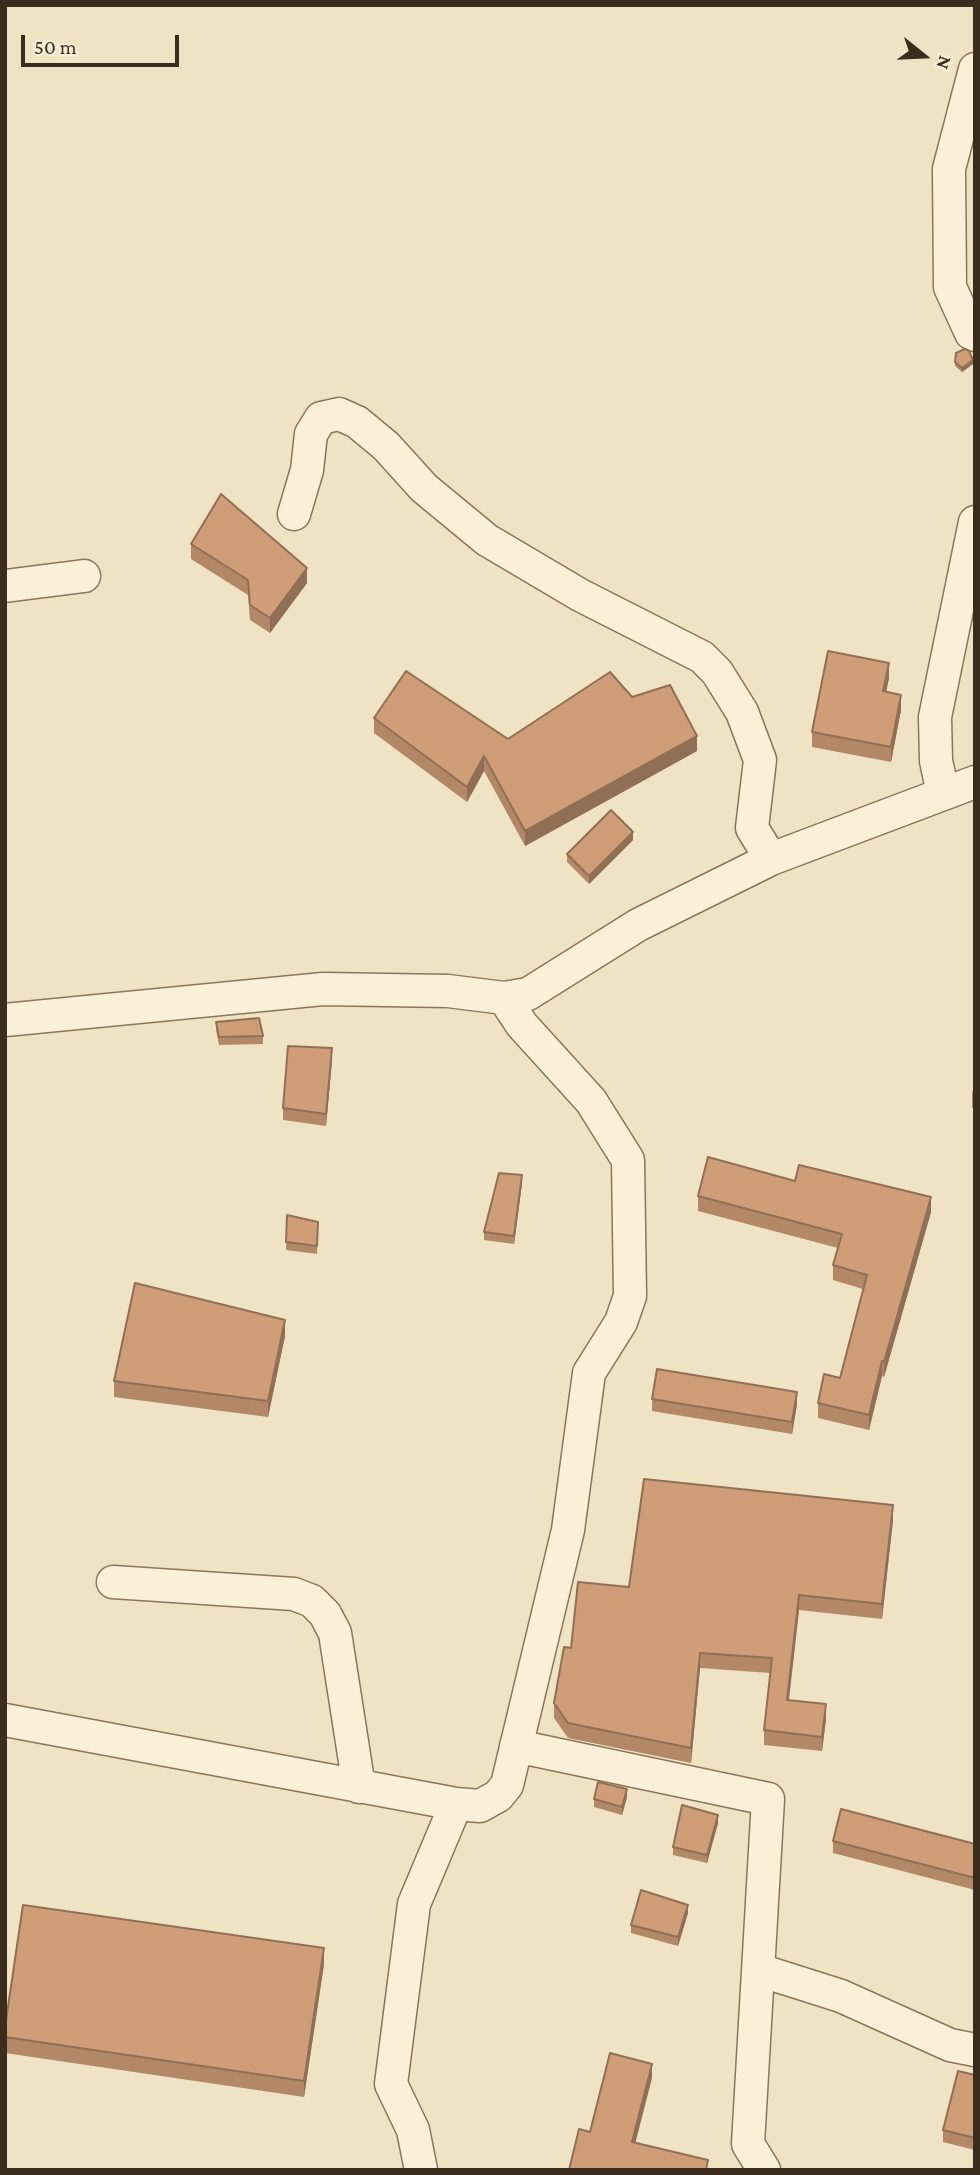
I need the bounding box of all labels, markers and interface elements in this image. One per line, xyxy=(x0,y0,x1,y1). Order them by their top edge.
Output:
scale bar xyxy=(24,21,182,65)
north arrow xyxy=(889,21,959,91)
text: 50 m xyxy=(34,35,77,59)
text: N xyxy=(932,53,956,72)

